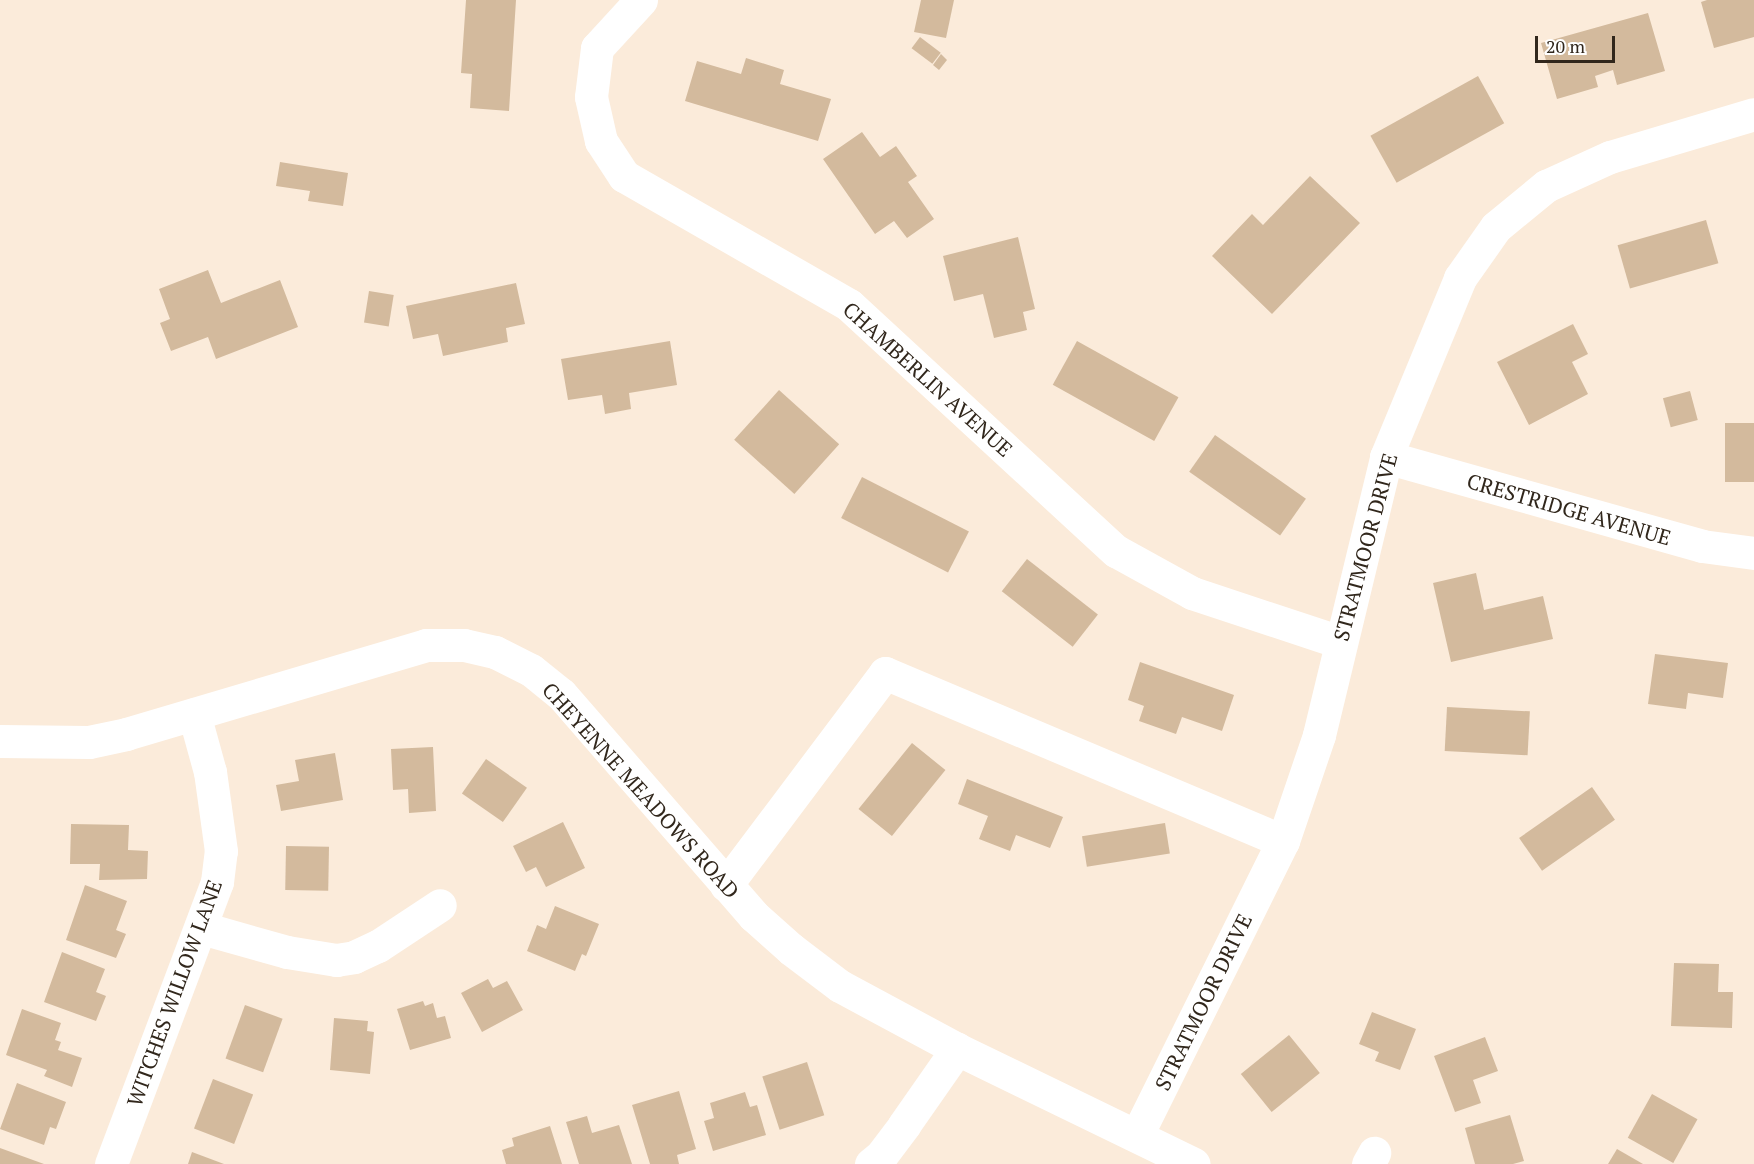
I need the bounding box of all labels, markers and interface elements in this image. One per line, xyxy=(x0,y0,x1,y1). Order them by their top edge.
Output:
scale bar xyxy=(1538,24,1618,62)
text: 20 m xyxy=(1546,34,1585,58)
street label: CHAMBERLIN AVENUE xyxy=(838,296,1018,462)
street label: STRATMOOR DRIVE xyxy=(1328,450,1402,644)
street label: CRESTRIDGE AVENUE xyxy=(1464,468,1674,550)
street label: CHEYENNE MEADOWS ROAD xyxy=(537,677,745,903)
street label: WITCHES WILLOW LANE xyxy=(121,876,227,1110)
street label: STRATMOOR DRIVE xyxy=(1149,910,1257,1094)

